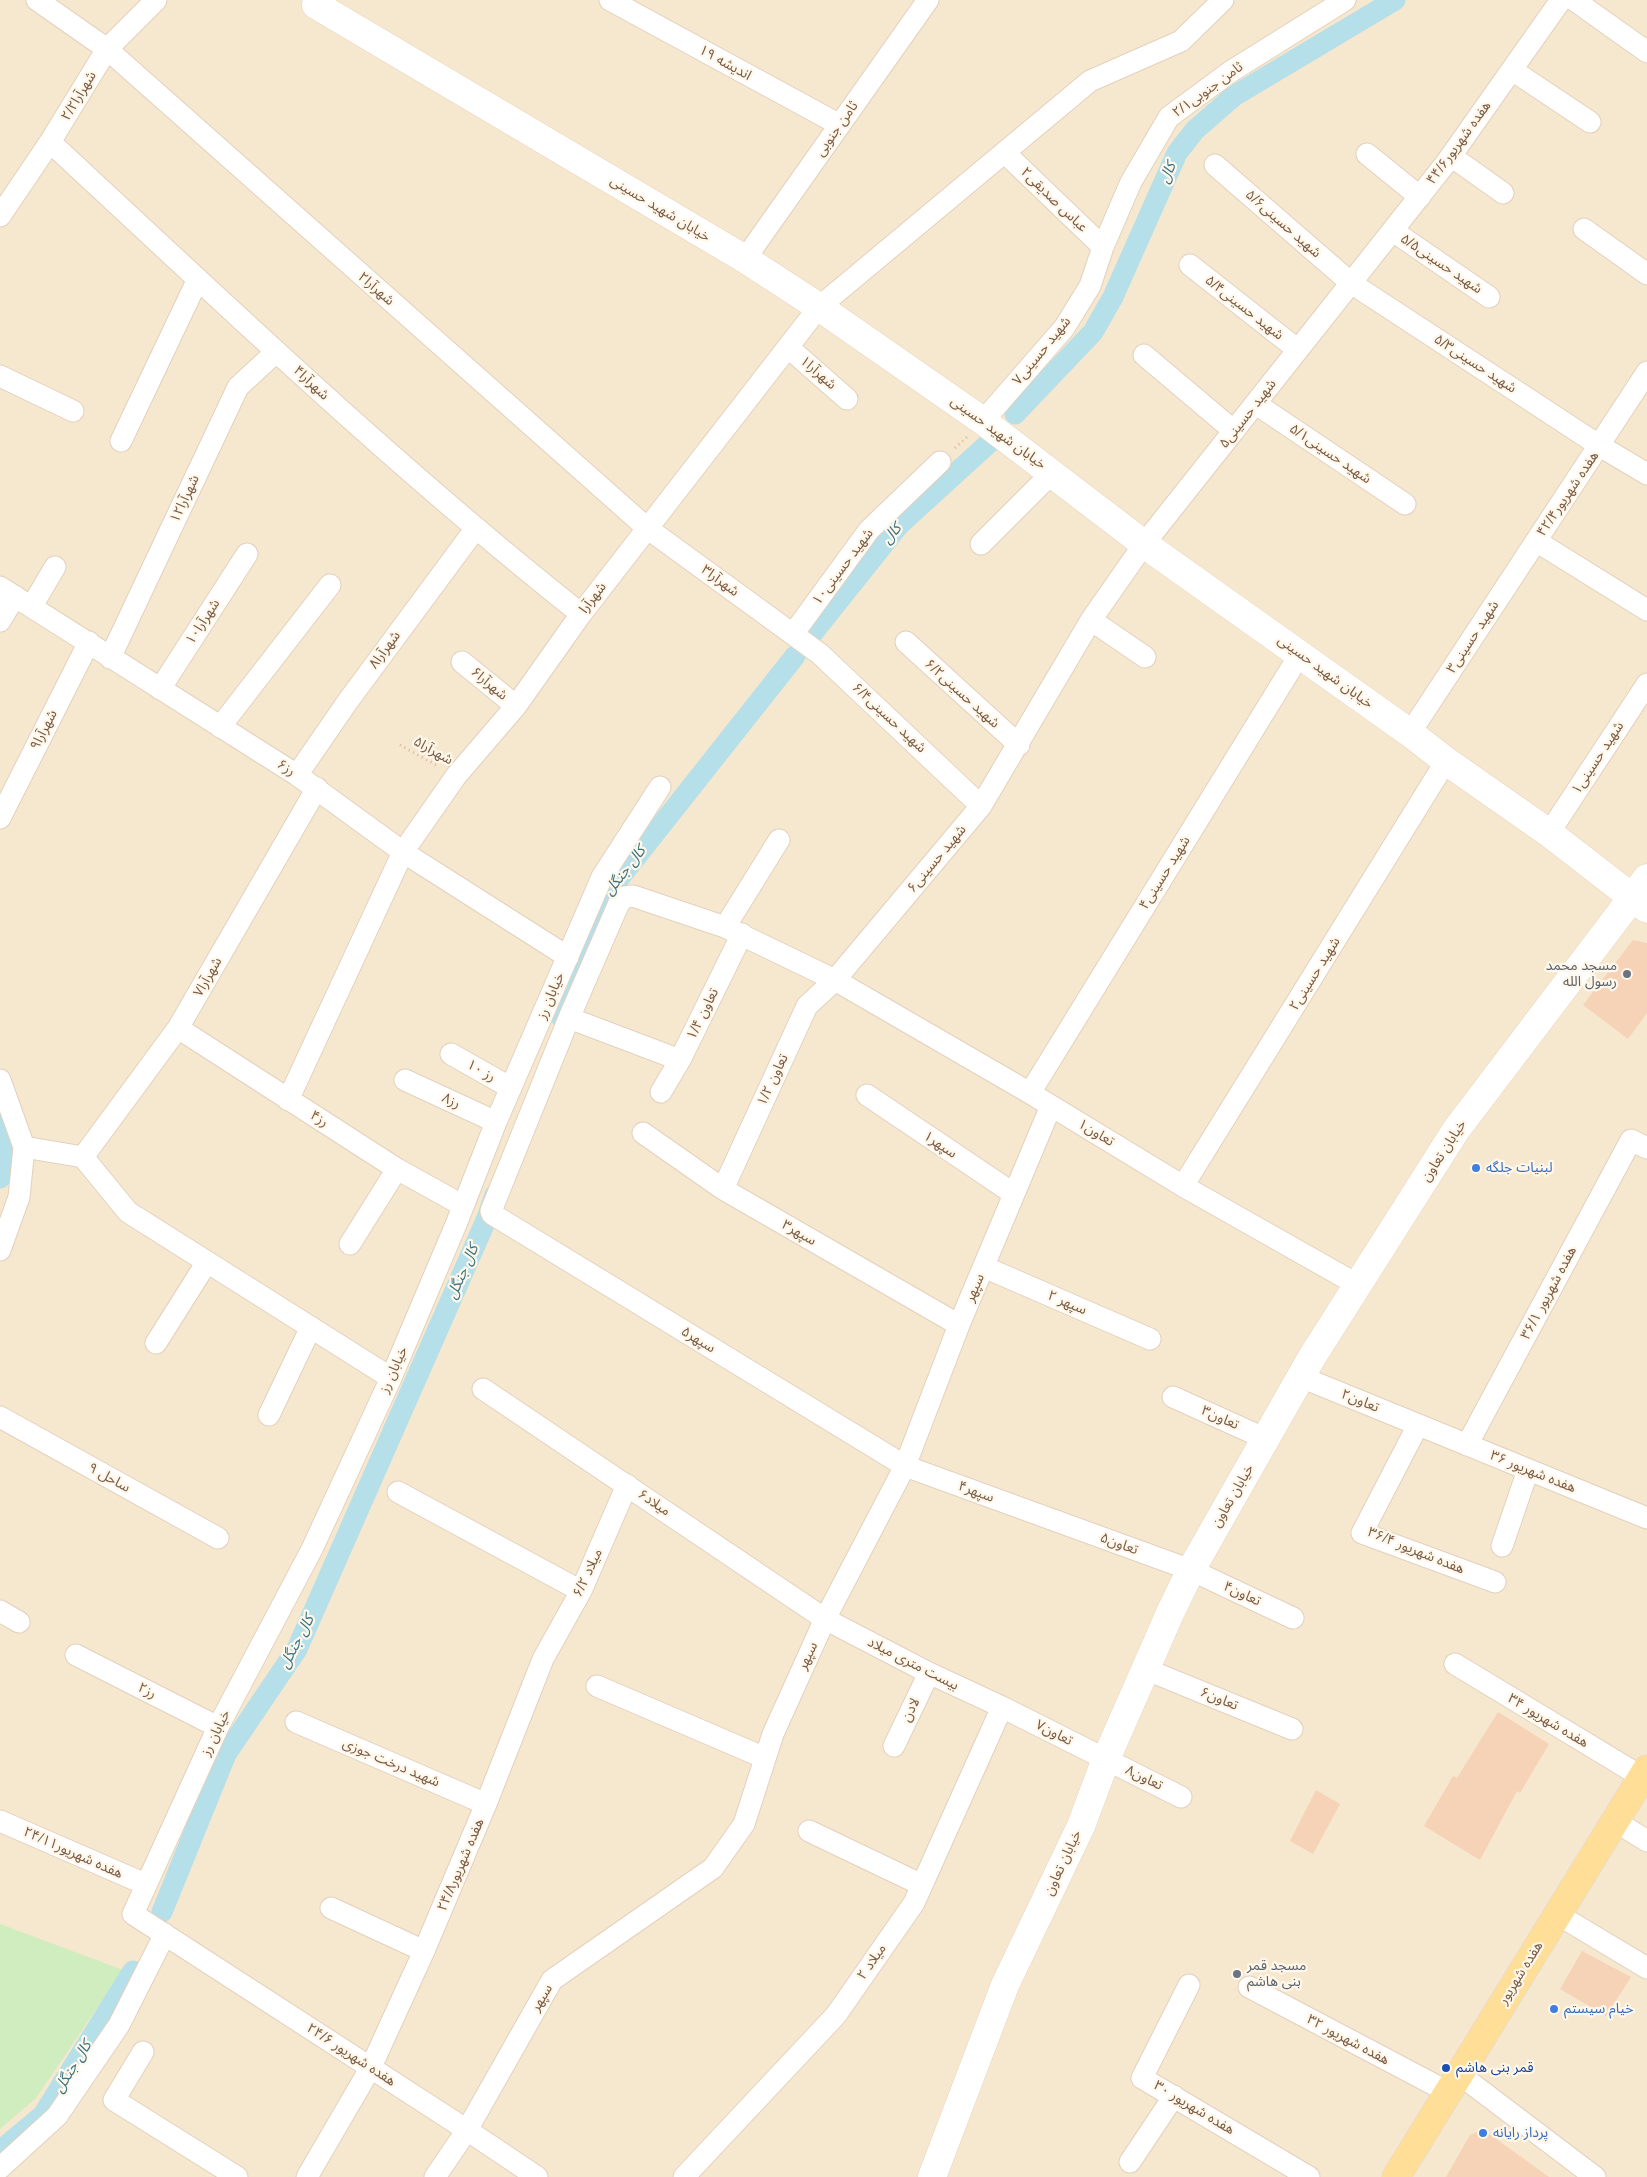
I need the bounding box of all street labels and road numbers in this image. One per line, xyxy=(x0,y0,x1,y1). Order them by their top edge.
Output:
street label: اندیشه ۱۹ xyxy=(696,42,754,84)
street label: ثامن جنوبی۲/۱ xyxy=(1169,59,1247,121)
street label: شهرآرا۲/۲ xyxy=(58,68,100,124)
street label: ثامن جنوبی xyxy=(812,98,862,160)
street label: هفده شهریور۴۴/۶ xyxy=(1423,98,1495,188)
street label: عباس صدیقی۲ xyxy=(1017,164,1091,236)
street label: خیابان شهید حسینی xyxy=(607,172,713,246)
street label: شهید حسینی۵/۶ xyxy=(1242,186,1324,262)
street label: شهید حسینی۵/۵ xyxy=(1397,230,1485,298)
street label: شهرآرا۲ xyxy=(354,269,398,309)
street label: شهید حسینی۵/۴ xyxy=(1201,272,1287,344)
street label: شهید حسینی۷ xyxy=(1009,313,1075,389)
street label: شهید حسینی۵/۳ xyxy=(1431,331,1519,397)
street label: شهرآرا۱ xyxy=(796,353,840,393)
street label: شهرآرا۴ xyxy=(290,362,332,404)
street label: شهید حسینی۵ xyxy=(1216,376,1280,452)
street label: خیابان شهید حسینی xyxy=(947,393,1049,473)
street label: شهید حسینی۵/۱ xyxy=(1286,420,1374,488)
street label: هفده شهریور۴۲/۴ xyxy=(1533,448,1603,540)
street label: شهرآرا۱۲ xyxy=(167,472,203,526)
street label: شهید حسینی۱۰ xyxy=(809,526,877,608)
street label: شهرآرا۳ xyxy=(698,562,742,600)
street label: شهرآرا xyxy=(576,579,610,617)
street label: شهرآرا۱۰ xyxy=(182,596,224,648)
street label: شهید حسینی۳ xyxy=(1443,598,1503,676)
street label: شهرآرا۸ xyxy=(366,628,404,672)
street label: خیابان شهید حسینی xyxy=(1274,632,1376,712)
street label: شهید حسینی۶/۲ xyxy=(921,656,1003,732)
street label: شهرآرا۶ xyxy=(467,664,511,704)
street label: شهید حسینی۶/۴ xyxy=(849,679,929,757)
street label: شهرآرا۹ xyxy=(27,707,61,753)
street label: شهید حسینی۱ xyxy=(1568,719,1628,797)
street label: شهرآرا۵ xyxy=(410,733,456,769)
street label: رز۶ xyxy=(274,756,298,780)
street label: شهید حسینی۶ xyxy=(904,822,970,896)
street label: شهید حسینی۴ xyxy=(1136,833,1194,913)
street label: شهید حسینی۲ xyxy=(1286,934,1344,1014)
street label: شهرآرا۷ xyxy=(190,954,226,1000)
street label: خیابان رز xyxy=(534,970,568,1022)
street label: تعاون ۱/۴ xyxy=(683,986,723,1042)
street label: تعاون ۱/۲ xyxy=(754,1051,792,1109)
street label: رز ۱۰ xyxy=(464,1056,498,1086)
street label: رز۸ xyxy=(439,1090,463,1112)
street label: رز۴ xyxy=(307,1107,331,1131)
street label: تعاون۱ xyxy=(1075,1116,1117,1150)
street label: خیابان تعاون xyxy=(1418,1117,1470,1185)
street label: سپهر۱ xyxy=(920,1128,960,1162)
street label: سپهر۳ xyxy=(779,1217,819,1249)
street label: هفده شهریور ۳۶/۱ xyxy=(1517,1244,1581,1342)
street label: سپهر xyxy=(962,1271,988,1305)
street label: سپهر ۲ xyxy=(1045,1287,1089,1319)
street label: سپهر۵ xyxy=(678,1323,718,1357)
street label: خیابان رز xyxy=(376,1344,412,1396)
street label: تعاون۲ xyxy=(1339,1386,1381,1416)
street label: تعاون۳ xyxy=(1199,1402,1241,1434)
street label: هفده شهریور ۳۶ xyxy=(1488,1447,1578,1497)
street label: ساحل ۹ xyxy=(85,1460,133,1496)
street label: خیابان تعاون xyxy=(1208,1461,1258,1531)
street label: سپهر۴ xyxy=(956,1478,996,1506)
street label: میلاد۶ xyxy=(635,1486,673,1520)
street label: هفده شهریور ۳۶/۴ xyxy=(1365,1524,1467,1578)
street label: تعاون۵ xyxy=(1098,1529,1140,1559)
street label: میلاد ۶/۲ xyxy=(570,1546,606,1600)
street label: تعاون۴ xyxy=(1221,1578,1263,1610)
street label: بیست متری میلاد xyxy=(864,1634,962,1694)
street label: سپهر xyxy=(794,1639,822,1673)
street label: رز۲ xyxy=(135,1679,159,1703)
street label: تعاون۶ xyxy=(1198,1684,1240,1714)
street label: هفده شهریور ۳۴ xyxy=(1505,1690,1591,1752)
street label: لادن xyxy=(898,1695,924,1725)
street label: خیابان رز xyxy=(198,1707,234,1759)
street label: تعاون۷ xyxy=(1033,1717,1075,1749)
street label: شهید درخت جوزی xyxy=(340,1735,442,1791)
street label: تعاون۸ xyxy=(1123,1762,1165,1794)
street label: هفده شهریور۲۴/۸ xyxy=(434,1816,488,1914)
street label: هفده شهریور۲۴/۱۱ xyxy=(21,1824,125,1882)
street label: خیابان تعاون xyxy=(1041,1828,1085,1898)
street label: هفده شهریور xyxy=(1495,1938,1547,2008)
street label: میلاد ۲ xyxy=(854,1941,890,1983)
street label: سپهر xyxy=(527,1981,557,2015)
street label: هفده شهریور ۳۲ xyxy=(1304,2011,1392,2069)
street label: هفده شهریور ۲۴/۶ xyxy=(303,2020,399,2090)
street label: هفده شهریور ۳۰ xyxy=(1151,2077,1237,2139)

